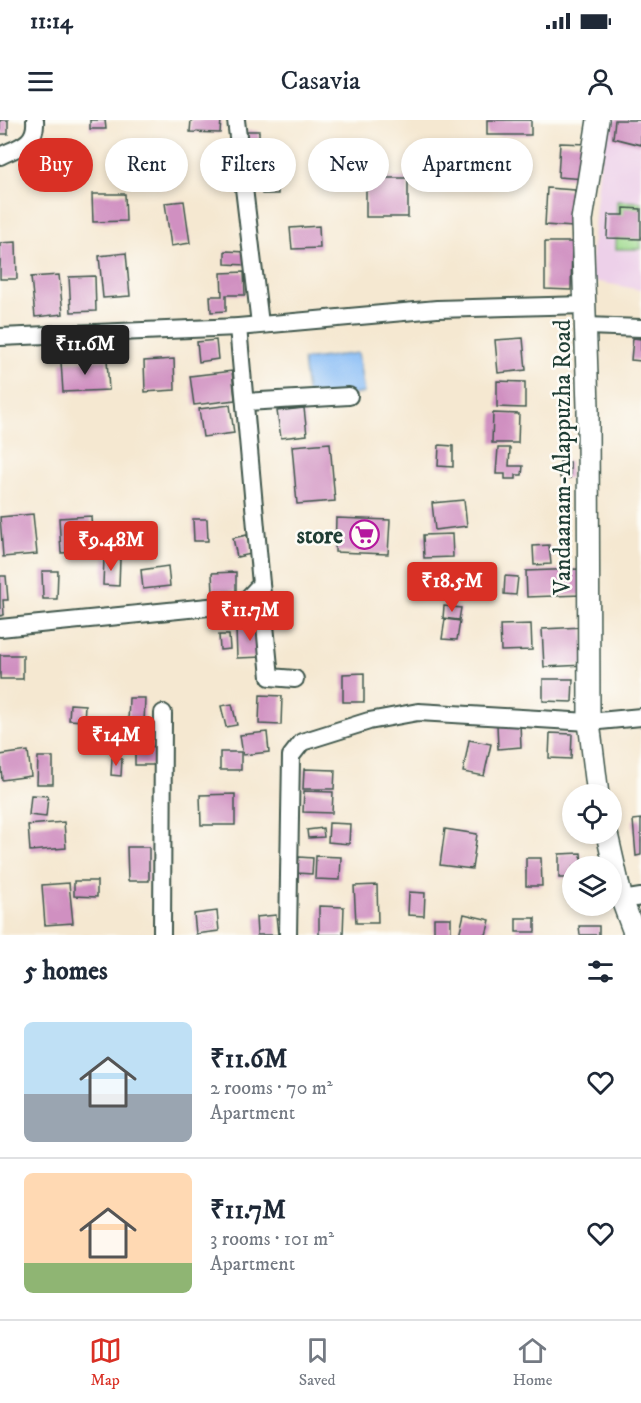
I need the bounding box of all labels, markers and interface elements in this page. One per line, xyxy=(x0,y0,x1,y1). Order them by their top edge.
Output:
text: 11:14 xyxy=(30,8,73,35)
text: Casavia xyxy=(280,64,361,98)
icon: menu xyxy=(24,65,57,98)
icon: person xyxy=(584,65,617,98)
chip: Buy xyxy=(18,138,93,192)
chip: Rent xyxy=(105,138,188,192)
chip: Filters xyxy=(200,138,296,192)
chip: New xyxy=(308,138,389,192)
chip: Apartment xyxy=(401,138,533,192)
street label: Vandaanam-Alappuzha Road xyxy=(548,319,578,596)
pin: ₹11.6M xyxy=(36,325,134,376)
text: ₹11.6M xyxy=(55,332,115,357)
supermarket icon: store xyxy=(348,519,380,551)
pin: ₹9.48M xyxy=(62,521,160,572)
place label: store xyxy=(297,521,343,551)
text: ₹9.48M xyxy=(78,528,144,553)
pin: ₹18.5M xyxy=(403,562,501,613)
text: ₹18.5M xyxy=(421,569,483,594)
pin: ₹11.7M xyxy=(201,591,299,642)
text: ₹11.7M xyxy=(221,598,279,623)
pin: ₹14M xyxy=(80,716,152,767)
text: ₹14M xyxy=(92,723,140,748)
map controls xyxy=(562,784,622,916)
button: locate xyxy=(562,784,622,844)
button: layers xyxy=(562,856,622,916)
text: 5 homes xyxy=(24,955,108,988)
icon: filters xyxy=(584,955,617,988)
text: ₹11.6M xyxy=(210,1043,287,1076)
icon: home xyxy=(72,1046,144,1118)
icon: heart xyxy=(584,1066,617,1099)
text: 2 rooms · 70 m² xyxy=(210,1076,333,1101)
text: Apartment xyxy=(210,1101,295,1126)
text: ₹11.7M xyxy=(210,1194,286,1227)
icon: home xyxy=(72,1197,144,1269)
icon: heart xyxy=(584,1217,617,1250)
text: 3 rooms · 101 m² xyxy=(210,1227,334,1252)
text: Apartment xyxy=(210,1252,295,1277)
tab: Map xyxy=(89,1334,122,1390)
tab: Saved xyxy=(299,1334,336,1390)
tab: Home xyxy=(513,1334,552,1390)

